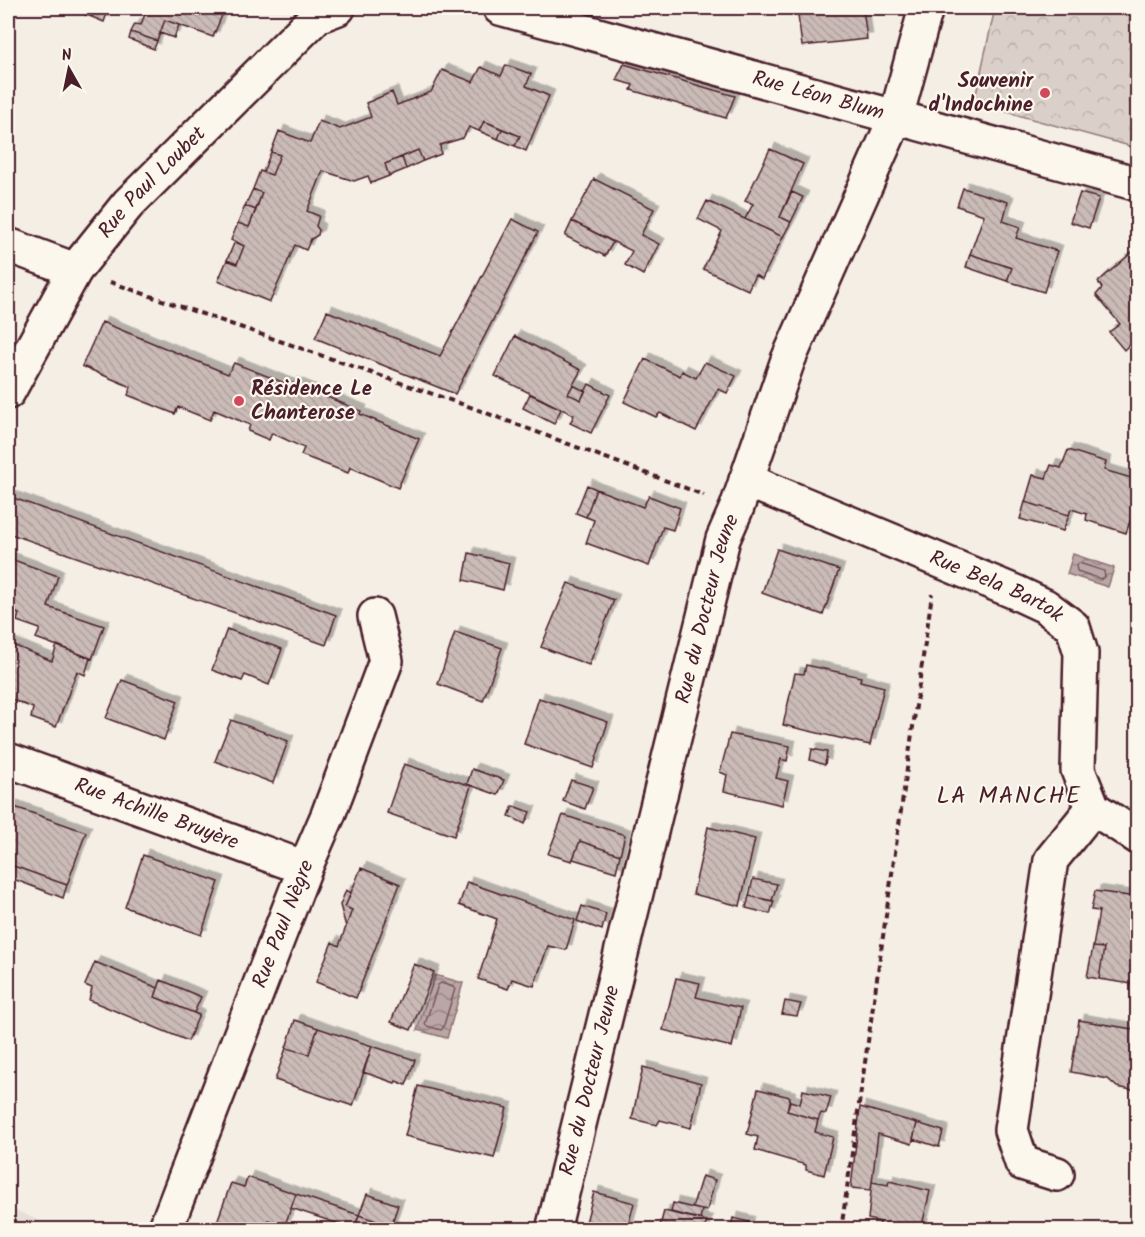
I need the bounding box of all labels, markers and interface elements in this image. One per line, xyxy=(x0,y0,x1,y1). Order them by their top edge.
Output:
north arrow xyxy=(39,39,99,99)
text: N xyxy=(60,43,74,69)
street label: Rue Léon Blum xyxy=(748,62,888,130)
place label: Souvenir d'Indochine xyxy=(929,65,1034,122)
marker: Souvenir d'Indochine xyxy=(1038,86,1052,100)
street label: Rue Paul Loubet xyxy=(90,118,214,246)
place label: Résidence Le Chanterose xyxy=(251,373,372,430)
marker: Résidence Le Chanterose xyxy=(232,394,246,408)
street label: Rue du Docteur Jeune xyxy=(667,508,749,707)
street label: Rue Bela Bartok xyxy=(924,542,1071,631)
street label: Rue Achille Bruyère xyxy=(70,769,244,859)
district label: LA MANCHE xyxy=(936,777,1082,816)
street label: Rue Paul Nègre xyxy=(244,854,323,993)
street label: Rue du Docteur Jeune xyxy=(550,981,629,1179)

